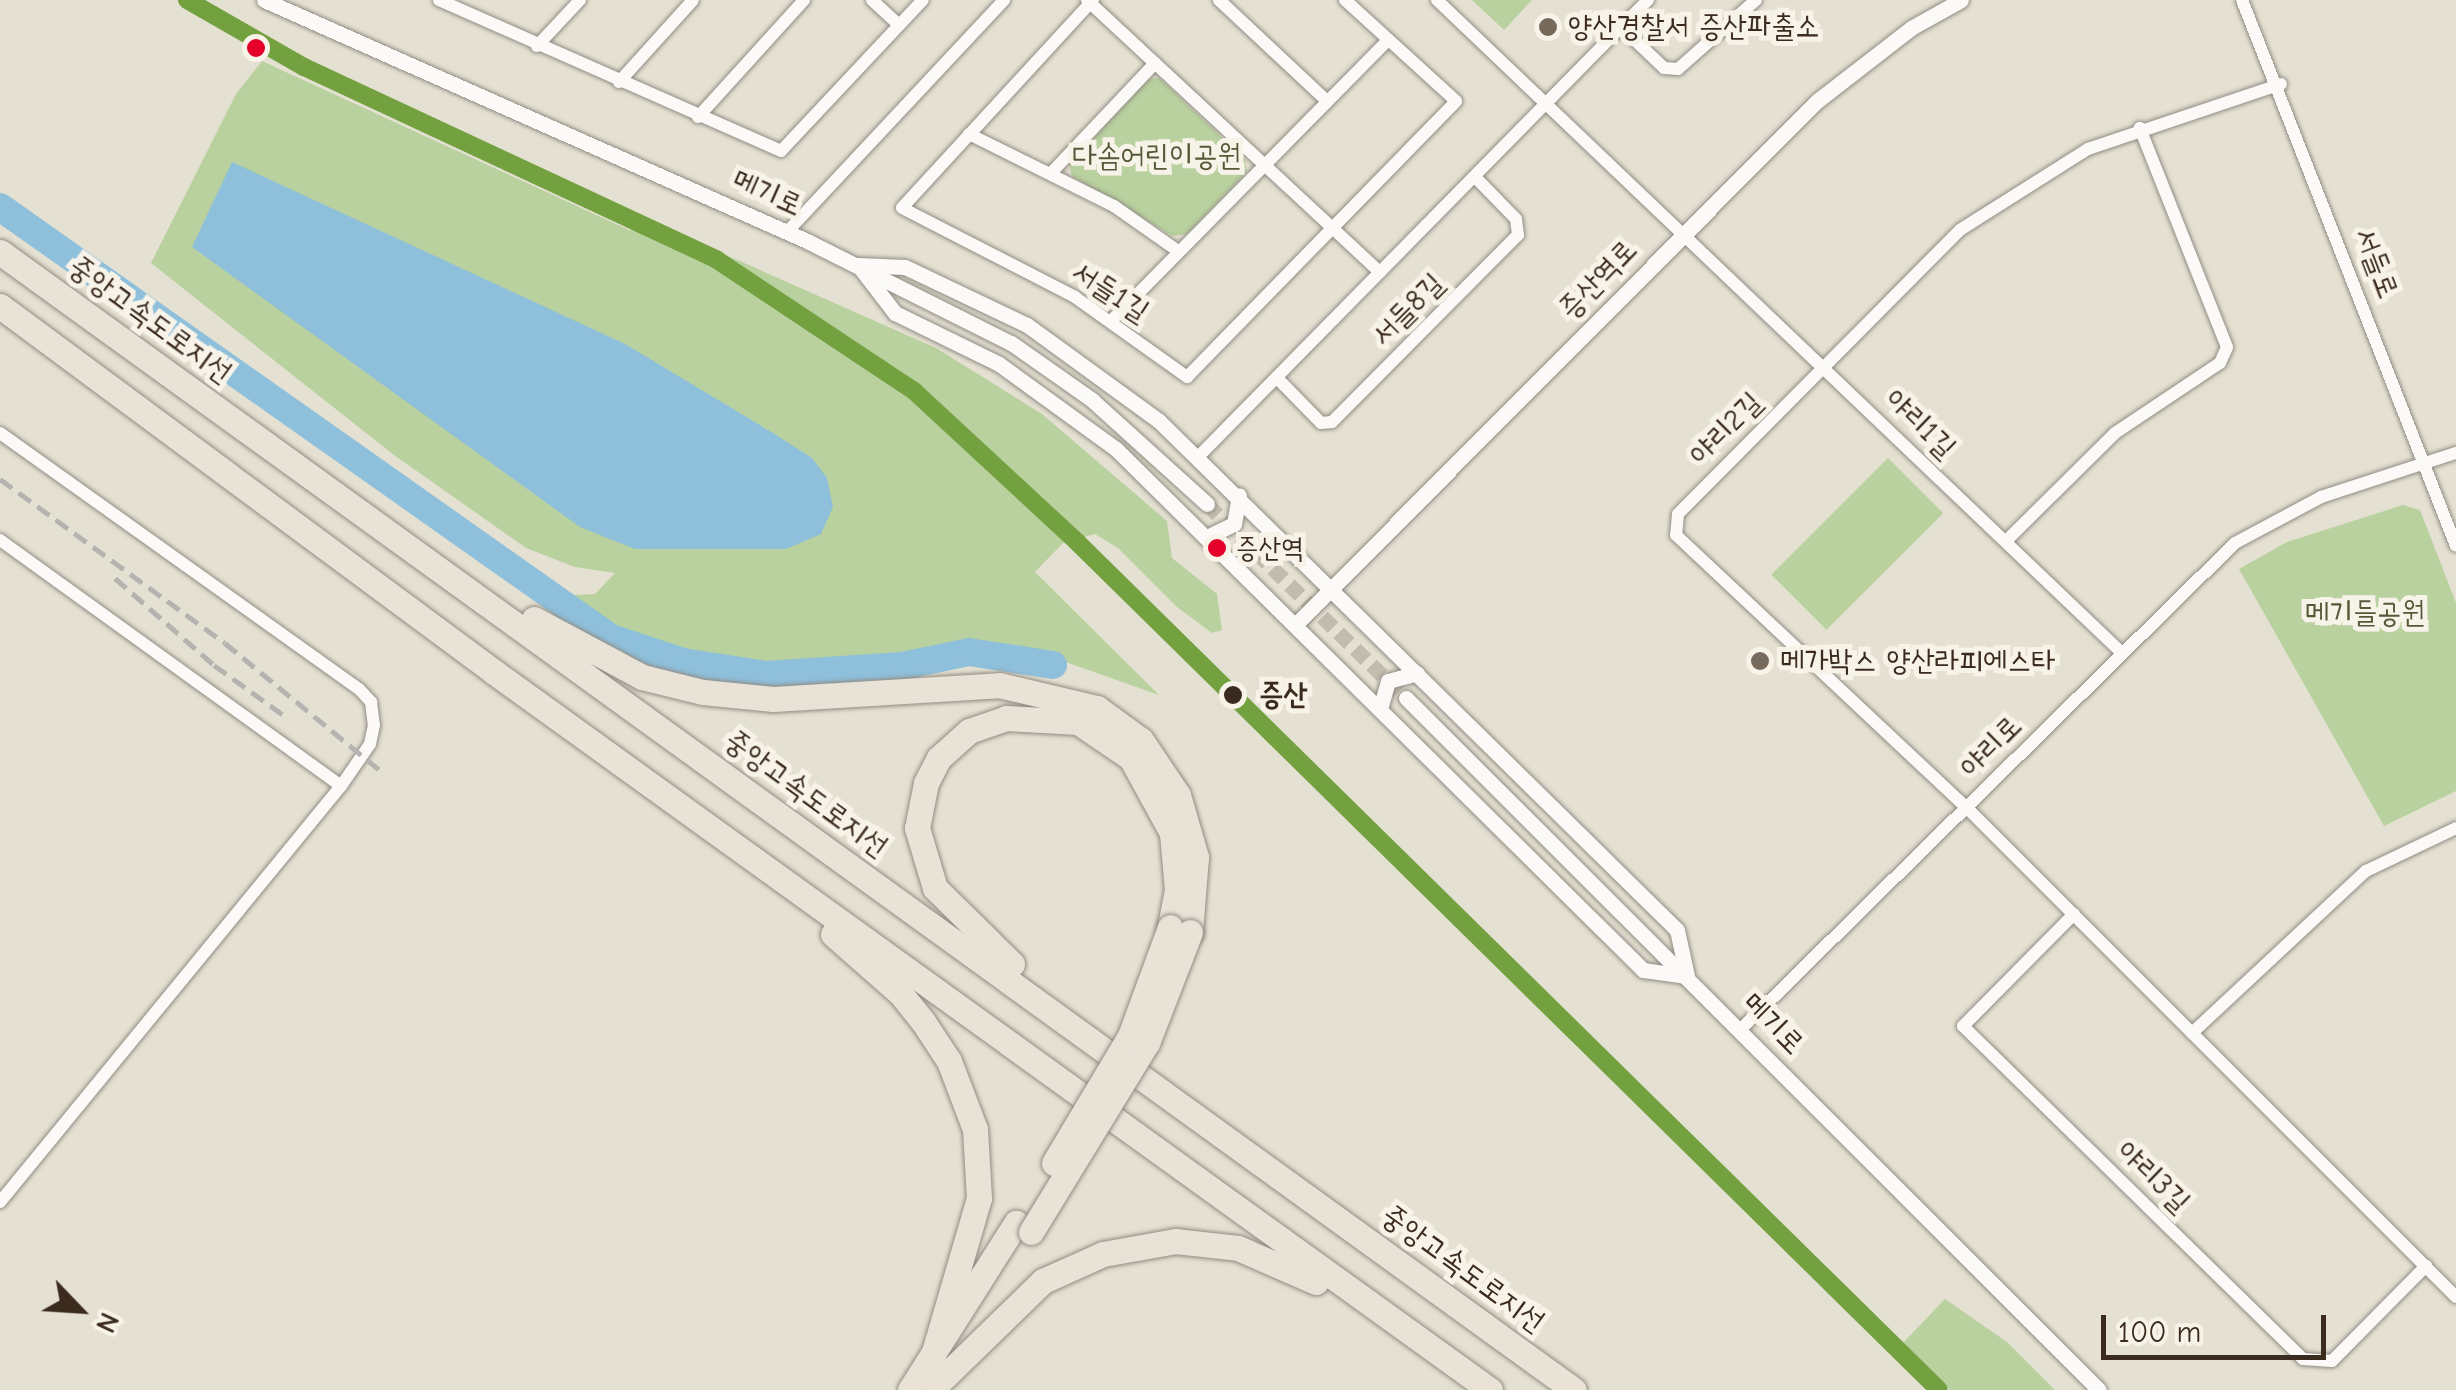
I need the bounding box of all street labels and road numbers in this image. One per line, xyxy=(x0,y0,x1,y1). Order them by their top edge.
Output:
street label: 메기로 xyxy=(727,162,807,224)
street label: 서들로 xyxy=(2346,223,2406,303)
street label: 증산역로 xyxy=(1552,233,1644,327)
street label: 중앙고속도로지선 xyxy=(61,249,239,391)
street label: 서들1길 xyxy=(1065,254,1155,330)
street label: 서들8길 xyxy=(1364,266,1452,354)
street label: 야리1길 xyxy=(1877,382,1963,466)
street label: 야리2길 xyxy=(1682,385,1770,473)
street label: 야리로 xyxy=(1953,709,2029,785)
street label: 중앙고속도로지선 xyxy=(717,723,895,865)
street label: 메기로 xyxy=(1735,986,1811,1062)
street label: 야리3길 xyxy=(2109,1134,2197,1220)
street label: 중앙고속도로지선 xyxy=(1374,1198,1552,1340)

